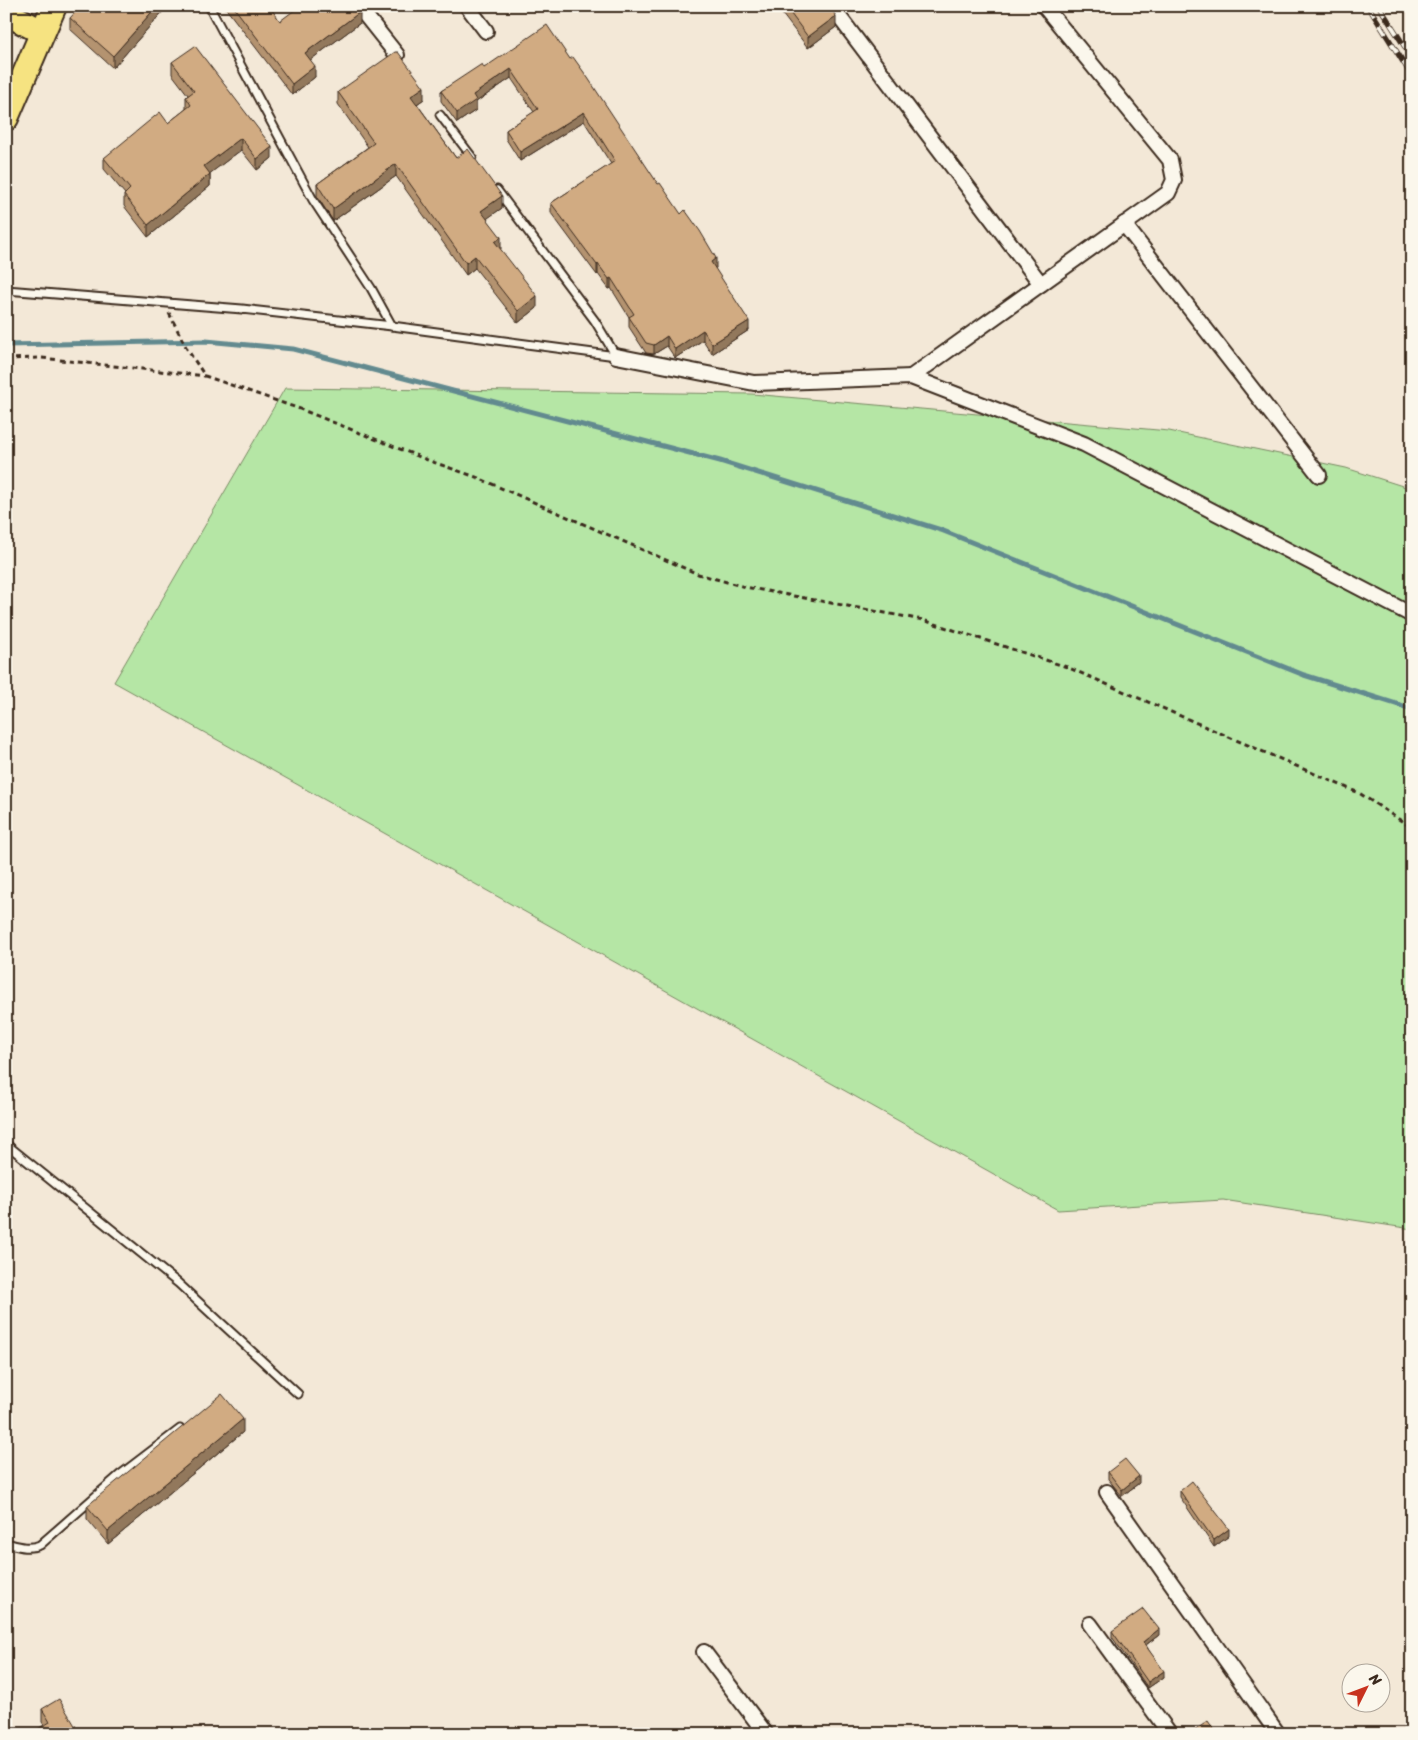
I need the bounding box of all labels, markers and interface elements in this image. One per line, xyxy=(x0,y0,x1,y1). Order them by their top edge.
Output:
north arrow xyxy=(1340,1662,1390,1712)
text: N xyxy=(1362,1667,1388,1692)

